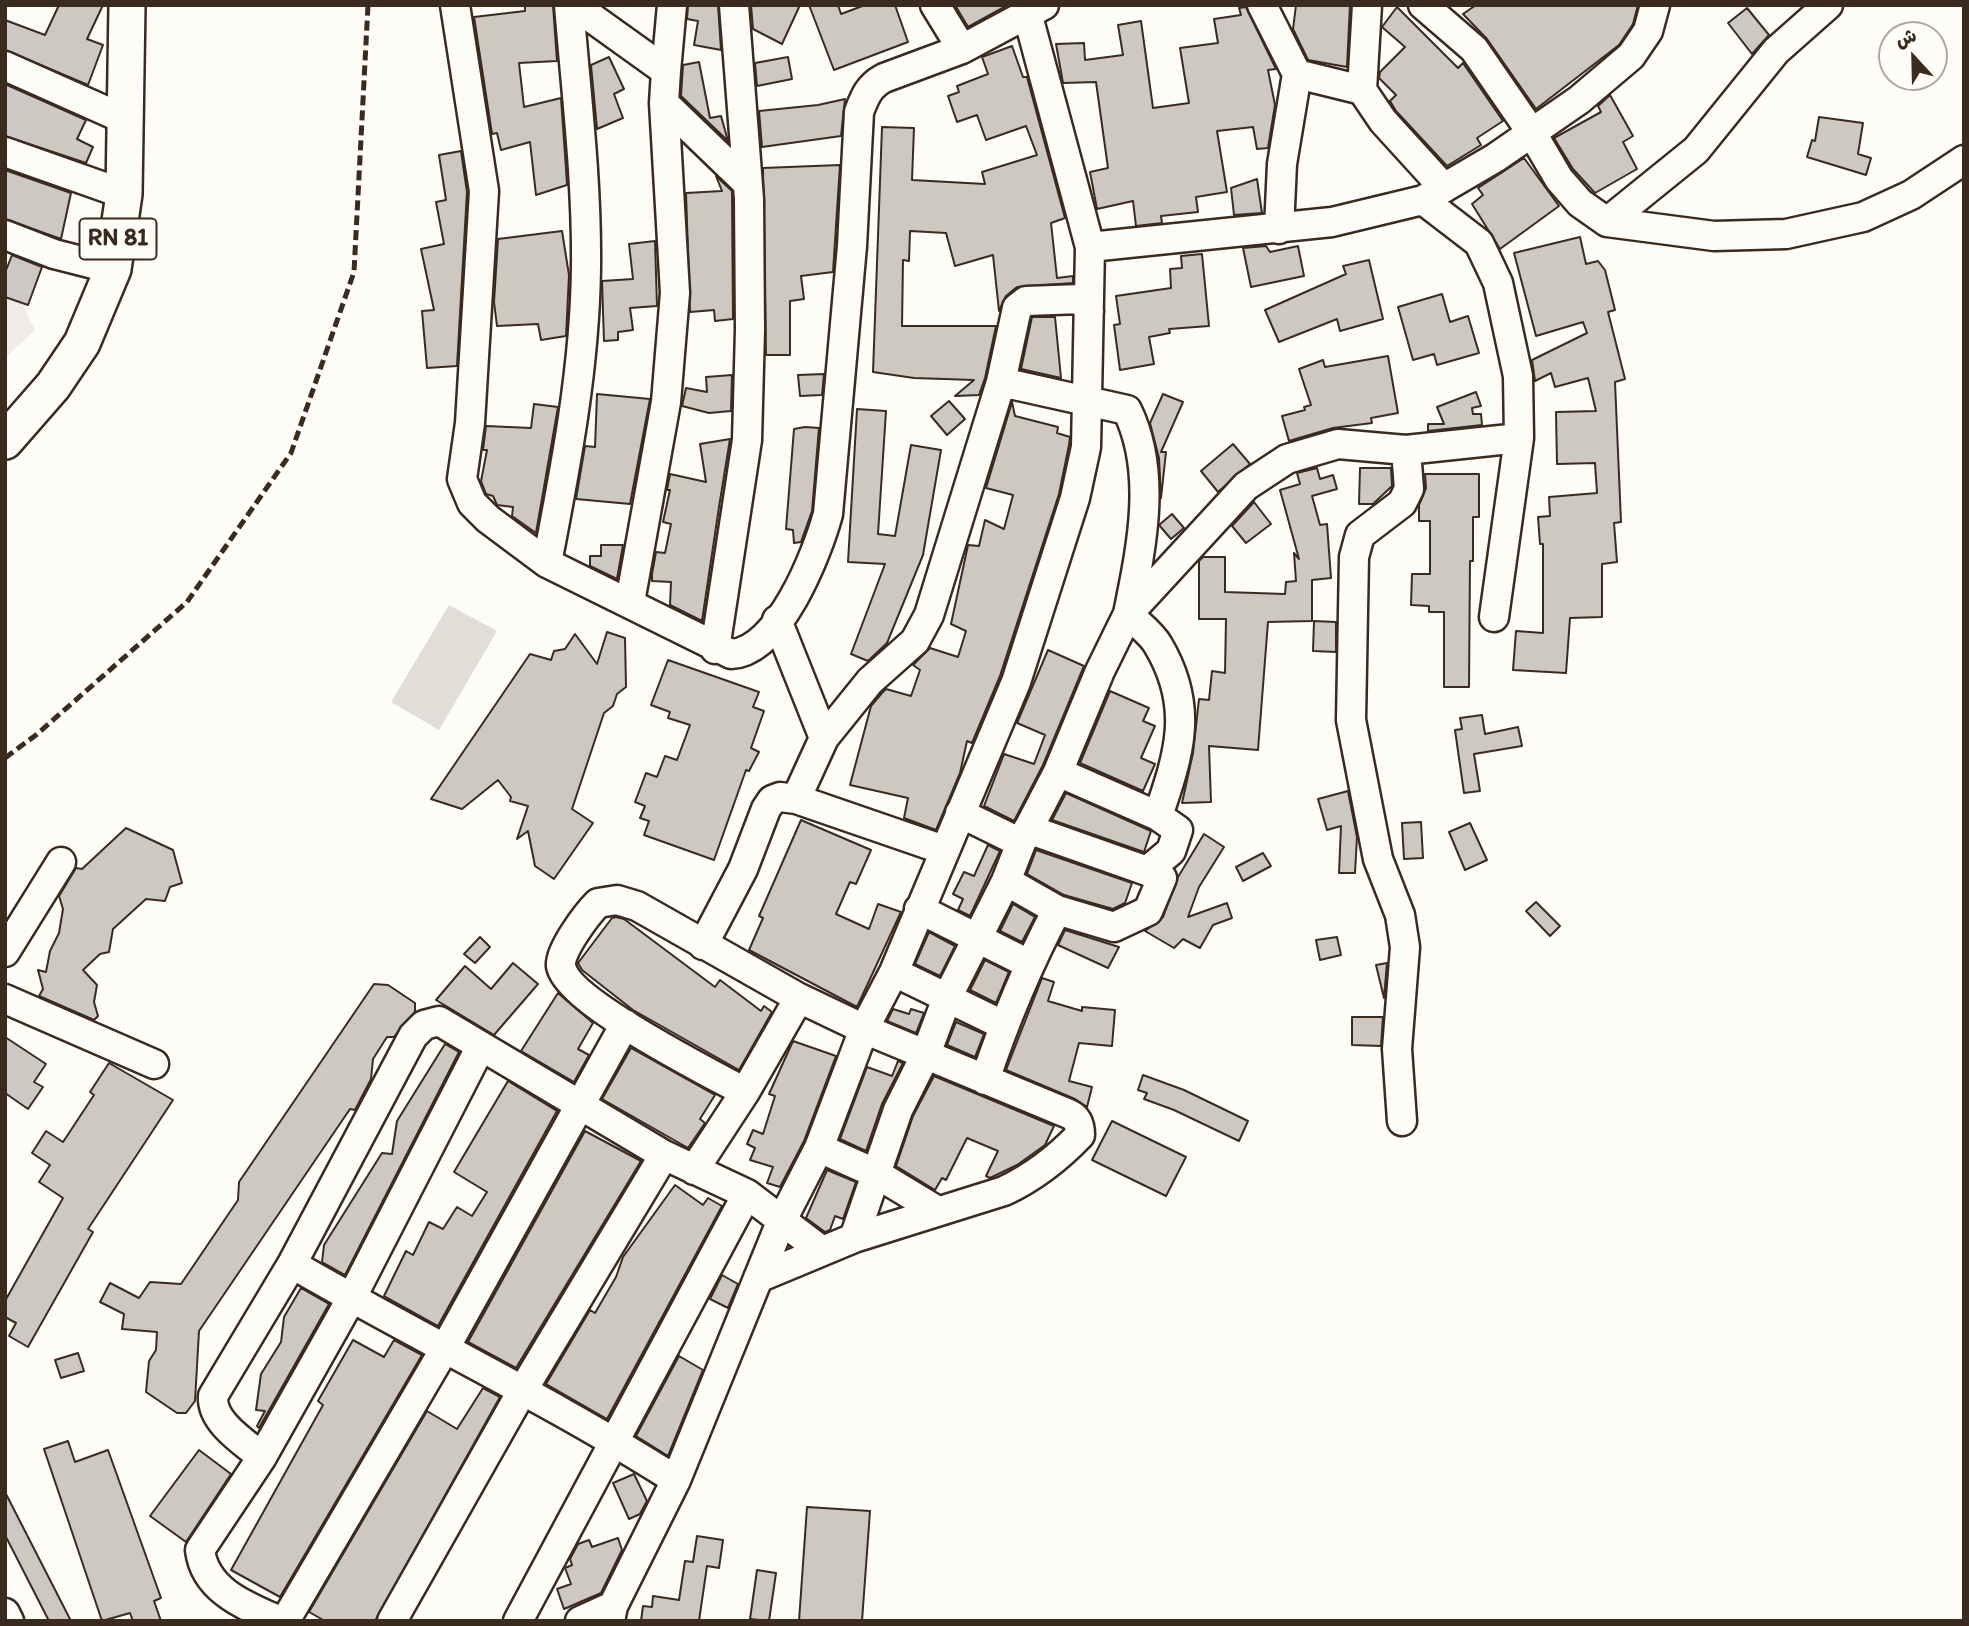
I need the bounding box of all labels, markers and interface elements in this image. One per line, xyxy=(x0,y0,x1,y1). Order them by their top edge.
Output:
north arrow xyxy=(1878,21,1948,91)
text: ش xyxy=(1892,23,1920,52)
road number: RN 81 xyxy=(80,219,156,260)

